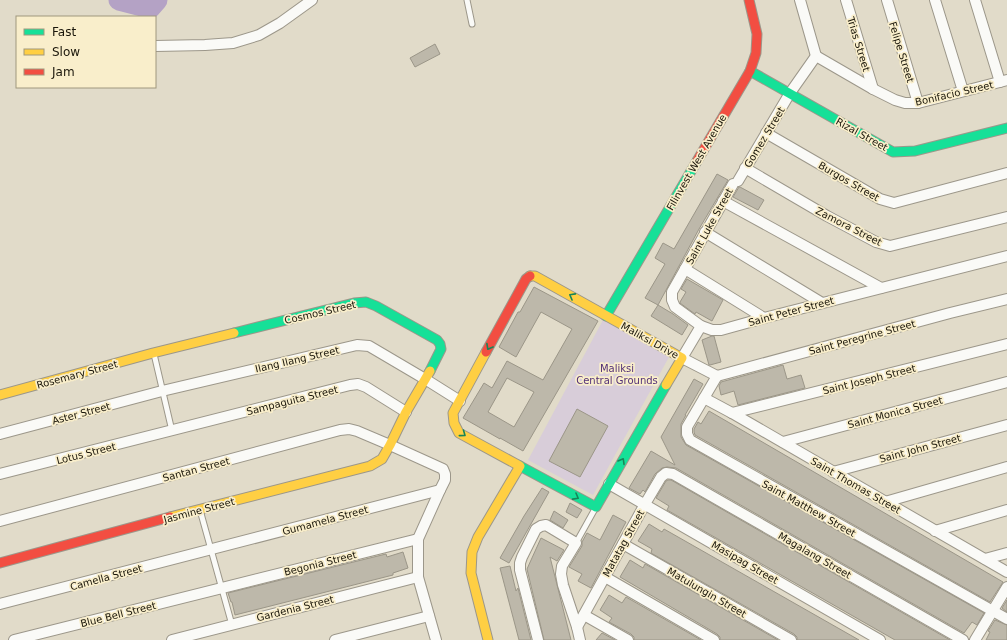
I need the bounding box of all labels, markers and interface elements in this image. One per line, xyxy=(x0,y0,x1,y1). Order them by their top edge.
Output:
street label: Trias Street xyxy=(845,15,872,73)
legend xyxy=(16,16,156,88)
street label: Felipe Street xyxy=(887,20,916,84)
text: Fast xyxy=(52,25,76,39)
text: Slow xyxy=(52,45,80,59)
text: Jam xyxy=(51,65,75,79)
street label: Bonifacio Street xyxy=(914,79,994,108)
street label: Gomez Street xyxy=(742,105,787,169)
street label: Filinvest West Avenue xyxy=(664,112,728,212)
street label: Rizal Street xyxy=(834,116,890,153)
street label: Burgos Street xyxy=(816,160,881,203)
street label: Saint Luke Street xyxy=(684,186,735,266)
street label: Zamora Street xyxy=(814,205,884,248)
one-way arrow xyxy=(569,294,576,301)
street label: Saint Peter Street xyxy=(747,295,835,328)
street label: Cosmos Street xyxy=(283,299,357,326)
street label: Saint Peregrine Street xyxy=(808,318,917,357)
street label: Maliksi Drive xyxy=(619,320,680,361)
one-way arrow xyxy=(486,343,494,350)
street label: Ilang Ilang Street xyxy=(254,344,340,374)
street label: Rosemary Street xyxy=(35,358,119,391)
park label: Maliksi Central Grounds xyxy=(576,363,658,386)
street label: Saint Joseph Street xyxy=(822,363,917,396)
street label: Sampaguita Street xyxy=(245,384,339,417)
street label: Saint Monica Street xyxy=(846,395,944,430)
street label: Aster Street xyxy=(51,400,112,427)
one-way arrow xyxy=(459,429,466,436)
street label: Saint John Street xyxy=(878,432,962,465)
street label: Lotus Street xyxy=(55,441,117,466)
street label: Santan Street xyxy=(161,455,231,484)
street label: Saint Thomas Street xyxy=(809,455,903,516)
one-way arrow xyxy=(618,458,625,465)
street label: Saint Matthew Street xyxy=(760,478,858,539)
one-way arrow xyxy=(572,492,580,499)
street label: Jasmine Street xyxy=(162,496,236,525)
street label: Gumamela Street xyxy=(281,504,369,537)
street label: Matatag Street xyxy=(601,508,646,579)
street label: Magalang Street xyxy=(776,530,853,581)
street label: Masipag Street xyxy=(709,539,780,586)
street label: Begonia Street xyxy=(283,549,358,578)
street label: Camella Street xyxy=(69,563,143,592)
street label: Matulungin Street xyxy=(665,565,748,620)
street label: Gardenia Street xyxy=(255,594,335,623)
street label: Blue Bell Street xyxy=(79,600,157,629)

